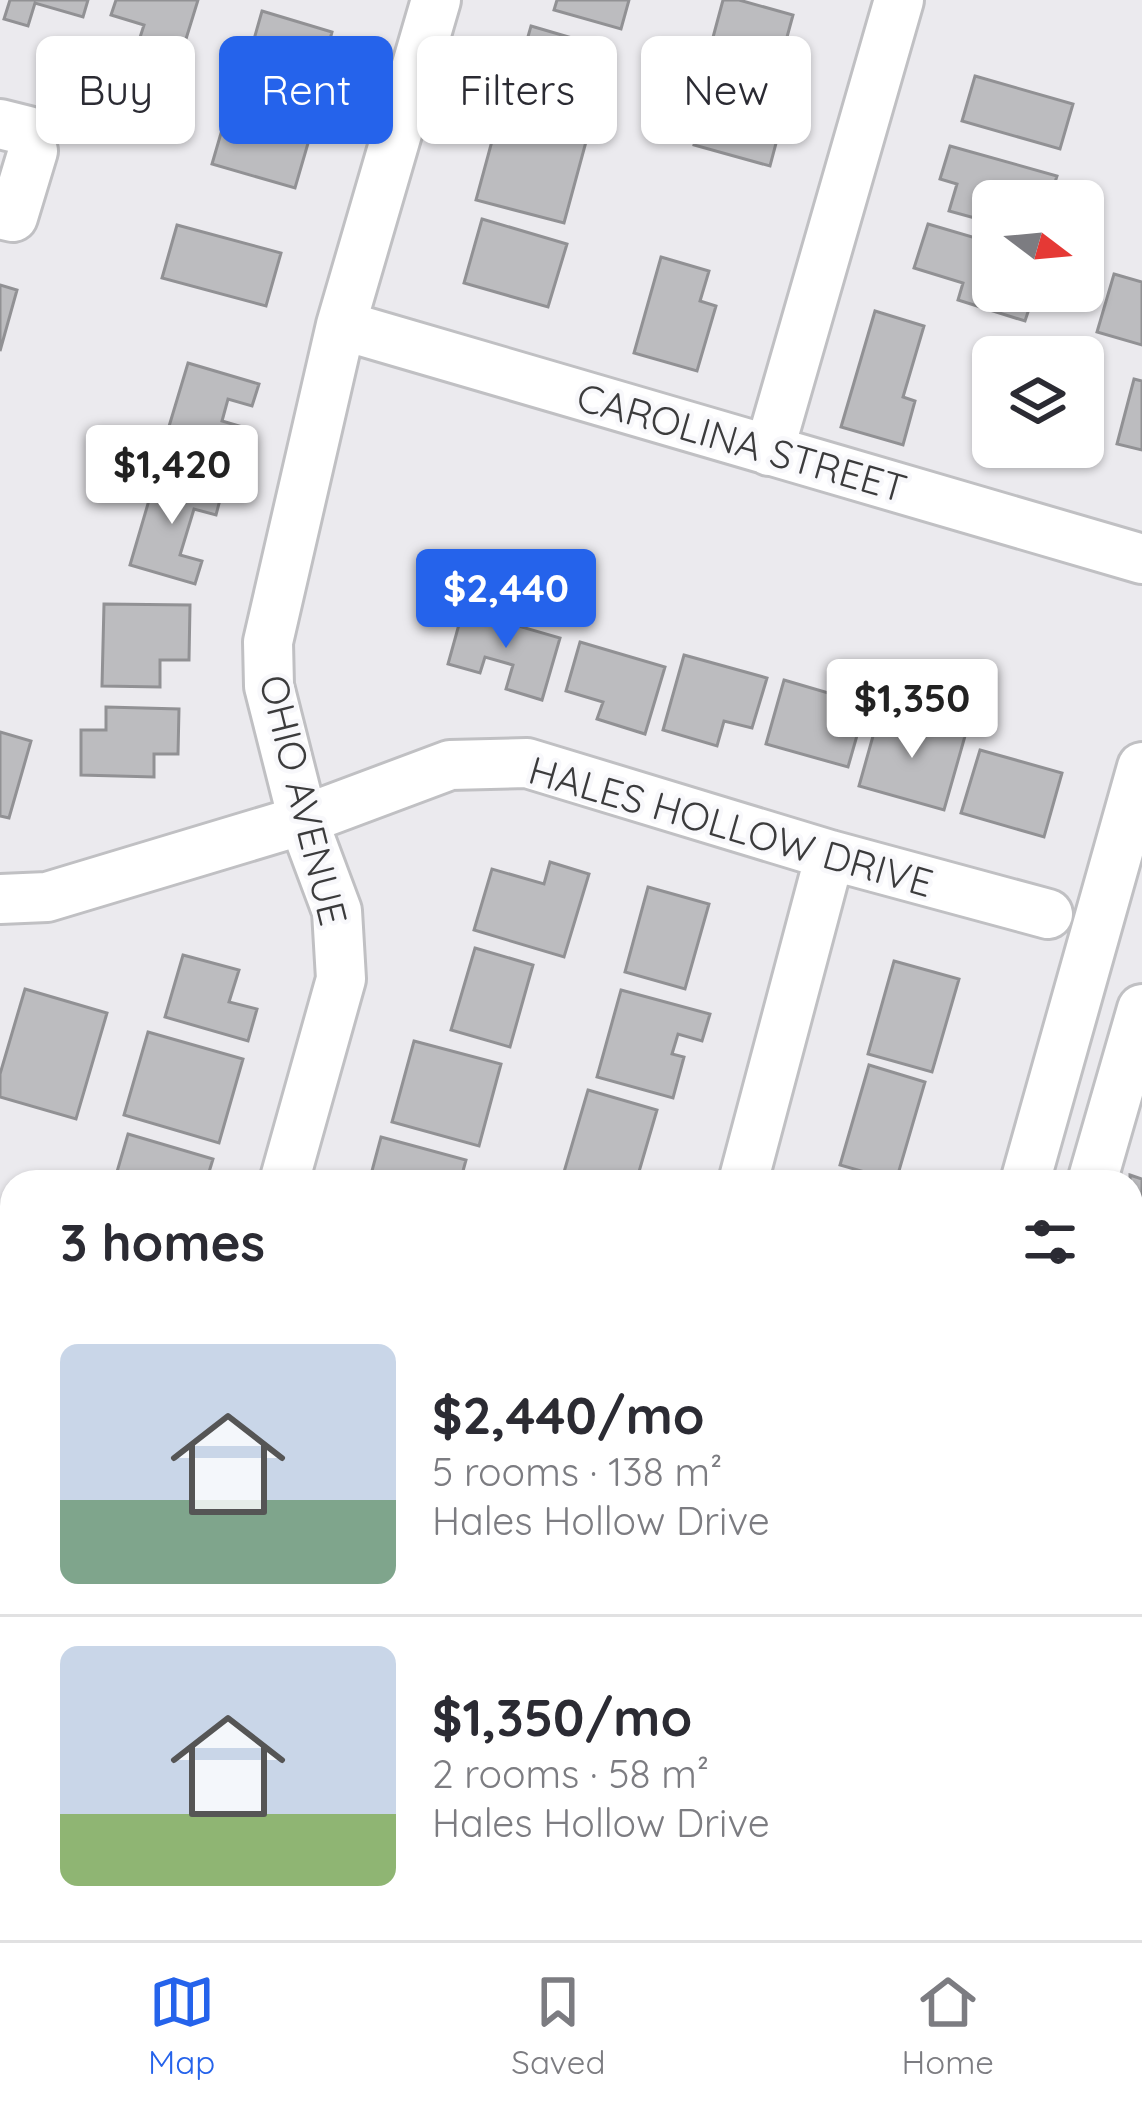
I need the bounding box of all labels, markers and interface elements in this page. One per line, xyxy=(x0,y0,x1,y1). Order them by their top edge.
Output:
chip: Buy xyxy=(36,36,195,144)
chip: Rent xyxy=(219,36,393,144)
chip: Filters xyxy=(417,36,617,144)
chip: New xyxy=(641,36,811,144)
north arrow xyxy=(972,180,1104,312)
map controls xyxy=(972,180,1104,468)
button: layers xyxy=(972,336,1104,468)
street label: CAROLINA STREET xyxy=(572,372,912,512)
pin: $1,420 xyxy=(74,425,270,527)
text: $1,420 xyxy=(113,439,231,488)
pin: $2,440 xyxy=(408,549,604,651)
text: $2,440 xyxy=(443,563,569,612)
pin: $1,350 xyxy=(814,659,1010,761)
street label: OHIO AVENUE xyxy=(249,670,359,930)
text: $1,350 xyxy=(854,673,970,722)
street label: HALES HOLLOW DRIVE xyxy=(523,745,939,907)
icon: filters xyxy=(1017,1209,1083,1275)
text: 3 homes xyxy=(60,1210,265,1274)
text: $2,440/mo xyxy=(432,1383,705,1447)
icon: home xyxy=(156,1392,300,1536)
text: 5 rooms · 138 m² xyxy=(432,1447,722,1496)
text: Hales Hollow Drive xyxy=(432,1496,770,1545)
text: $1,350/mo xyxy=(432,1685,692,1749)
icon: home xyxy=(156,1694,300,1838)
text: 2 rooms · 58 m² xyxy=(432,1749,709,1798)
text: Hales Hollow Drive xyxy=(432,1798,770,1847)
tab: Map xyxy=(148,1969,215,2082)
tab: Saved xyxy=(511,1969,605,2082)
tab: Home xyxy=(902,1969,994,2082)

